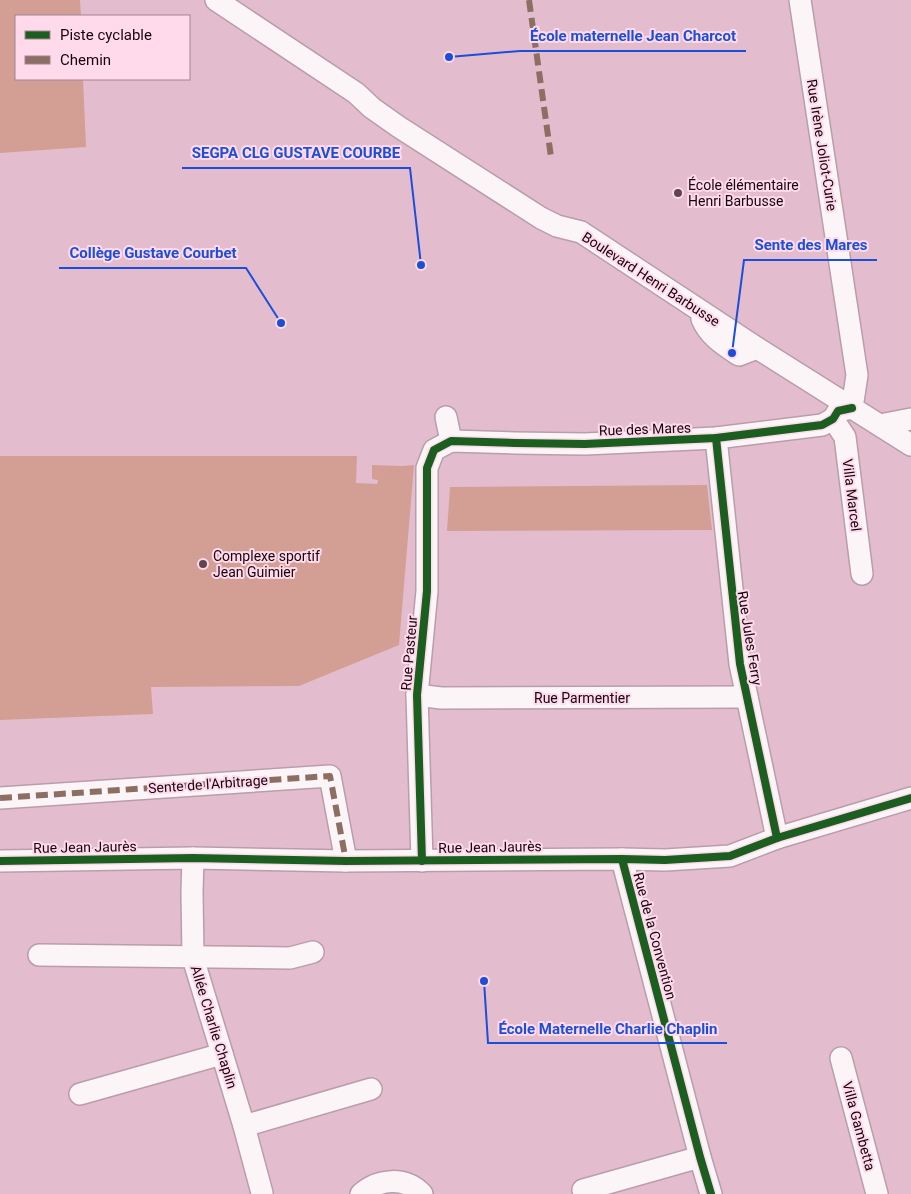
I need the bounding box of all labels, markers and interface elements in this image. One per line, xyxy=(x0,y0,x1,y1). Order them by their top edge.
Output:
legend xyxy=(15,15,190,80)
callout: École maternelle Jean Charcot xyxy=(520,21,746,51)
text: Piste cyclable xyxy=(60,26,152,44)
text: École maternelle Jean Charcot xyxy=(530,27,736,45)
text: Chemin xyxy=(60,51,111,69)
street label: Rue Irène Joliot-Curie xyxy=(804,78,840,212)
callout: SEGPA CLG GUSTAVE COURBE xyxy=(182,138,410,168)
text: SEGPA CLG GUSTAVE COURBE xyxy=(192,144,401,162)
place label: École élémentaire Henri Barbusse xyxy=(688,176,799,209)
marker: École élémentaire Henri Barbusse xyxy=(672,187,684,199)
street label: Boulevard Henri Barbusse xyxy=(579,229,723,329)
callout: Sente des Mares xyxy=(744,230,877,260)
text: Sente des Mares xyxy=(755,236,868,254)
callout: Collège Gustave Courbet xyxy=(59,238,246,268)
text: Collège Gustave Courbet xyxy=(69,244,237,262)
street label: Rue des Mares xyxy=(599,419,691,439)
street label: Villa Marcel xyxy=(840,458,864,532)
place label: Complexe sportif Jean Guimier xyxy=(213,548,320,580)
marker: Complexe sportif Jean Guimier xyxy=(197,558,209,570)
street label: Rue Jules Ferry xyxy=(735,590,765,687)
street label: Rue Pasteur xyxy=(398,615,420,691)
street label: Rue Parmentier xyxy=(534,690,630,706)
street label: Sente de l'Arbitrage xyxy=(148,772,268,796)
street label: Rue Jean Jaurès xyxy=(33,838,137,856)
street label: Rue Jean Jaurès xyxy=(438,838,542,856)
street label: Rue de la Convention xyxy=(630,871,680,1001)
street label: Allée Charlie Chaplin xyxy=(188,963,240,1091)
callout: École Maternelle Charlie Chaplin xyxy=(488,1013,727,1043)
text: École Maternelle Charlie Chaplin xyxy=(498,1020,718,1038)
street label: Villa Gambetta xyxy=(839,1080,879,1172)

